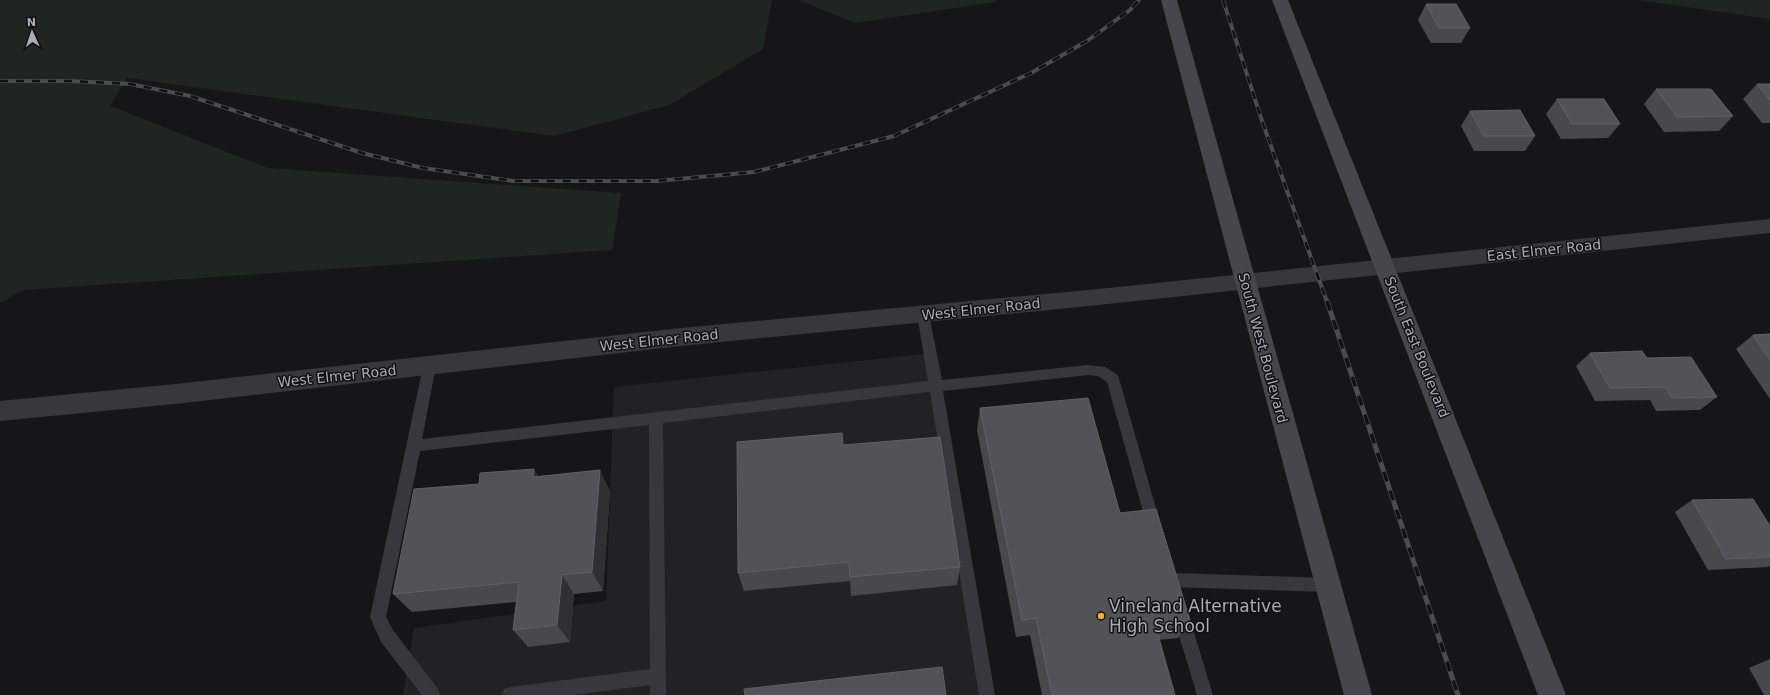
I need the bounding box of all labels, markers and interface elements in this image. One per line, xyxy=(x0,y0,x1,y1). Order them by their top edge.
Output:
north arrow xyxy=(12,12,52,52)
text: N xyxy=(27,16,36,29)
street label: East Elmer Road xyxy=(1486,236,1602,264)
street label: South West Boulevard xyxy=(1235,271,1291,425)
street label: South East Boulevard xyxy=(1381,274,1453,420)
street label: West Elmer Road xyxy=(921,295,1041,323)
street label: West Elmer Road xyxy=(599,326,719,354)
street label: West Elmer Road xyxy=(277,362,397,390)
place label: Vineland Alternative High School xyxy=(1109,596,1282,636)
marker: Vineland Alternative High School xyxy=(1096,611,1106,621)

